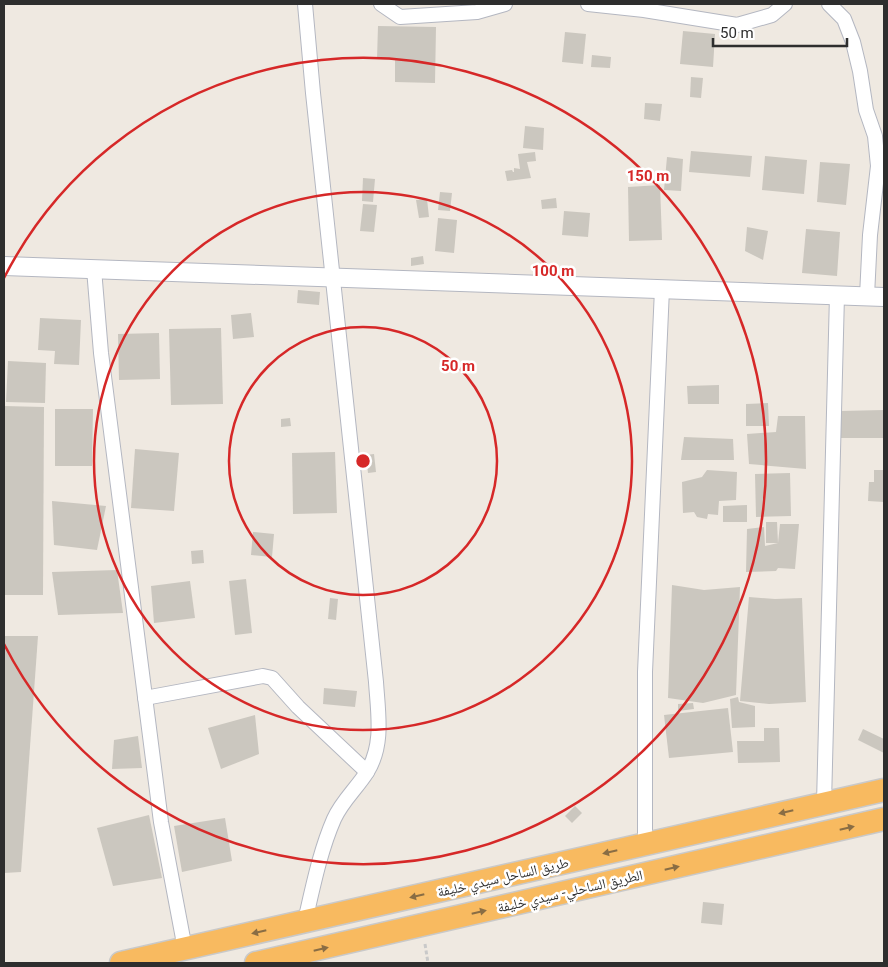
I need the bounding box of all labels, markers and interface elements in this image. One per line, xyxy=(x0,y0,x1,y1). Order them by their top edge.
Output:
scale bar xyxy=(713,15,847,47)
text: 50 m xyxy=(720,24,754,42)
text: 150 m xyxy=(627,167,669,185)
text: 100 m xyxy=(532,262,574,280)
text: 50 m xyxy=(441,357,475,375)
centre of rings xyxy=(354,452,372,470)
one-way arrow xyxy=(778,808,793,816)
one-way arrow xyxy=(840,824,855,832)
one-way arrow xyxy=(603,848,618,856)
street label: طريق الساحل سيدي خليفة xyxy=(436,854,571,903)
one-way arrow xyxy=(664,864,679,872)
street label: الطريق الساحلي- سيدي خليفة xyxy=(496,866,645,919)
one-way arrow xyxy=(410,892,425,900)
one-way arrow xyxy=(472,908,487,916)
one-way arrow xyxy=(251,928,266,936)
one-way arrow xyxy=(313,945,328,953)

